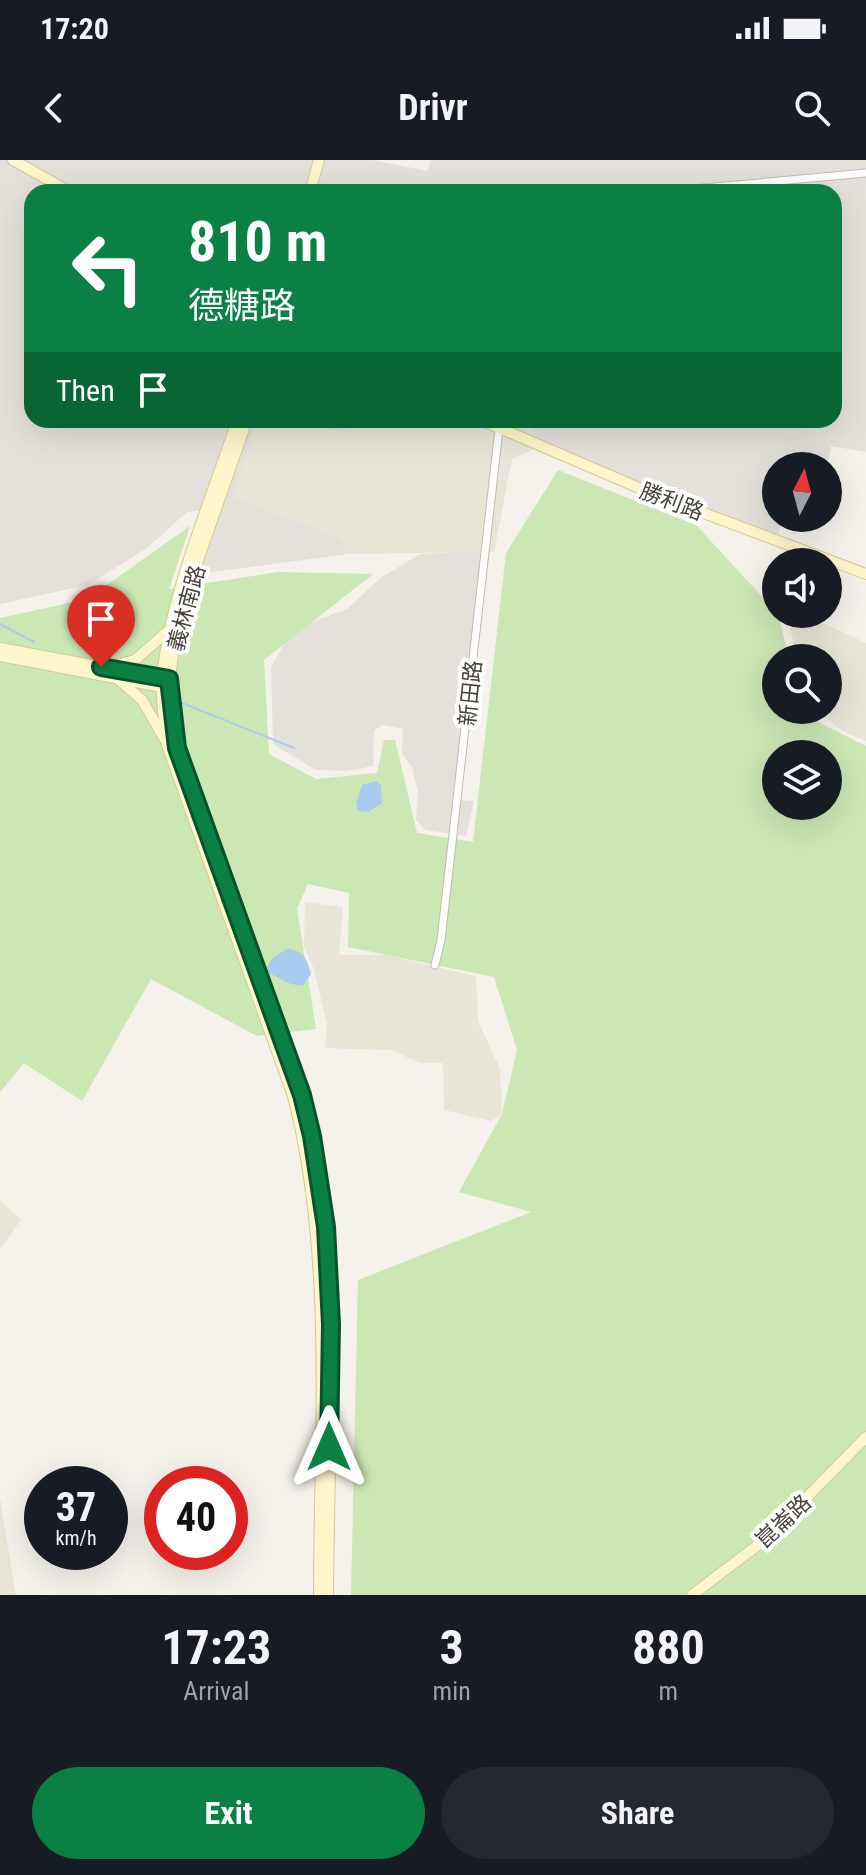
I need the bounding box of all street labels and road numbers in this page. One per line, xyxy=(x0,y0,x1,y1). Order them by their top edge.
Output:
street label: 勝利路 xyxy=(637,478,707,525)
street label: 義林南路 xyxy=(163,562,210,654)
street label: 新田路 xyxy=(455,659,486,727)
street label: 崑崙路 xyxy=(751,1490,816,1553)

